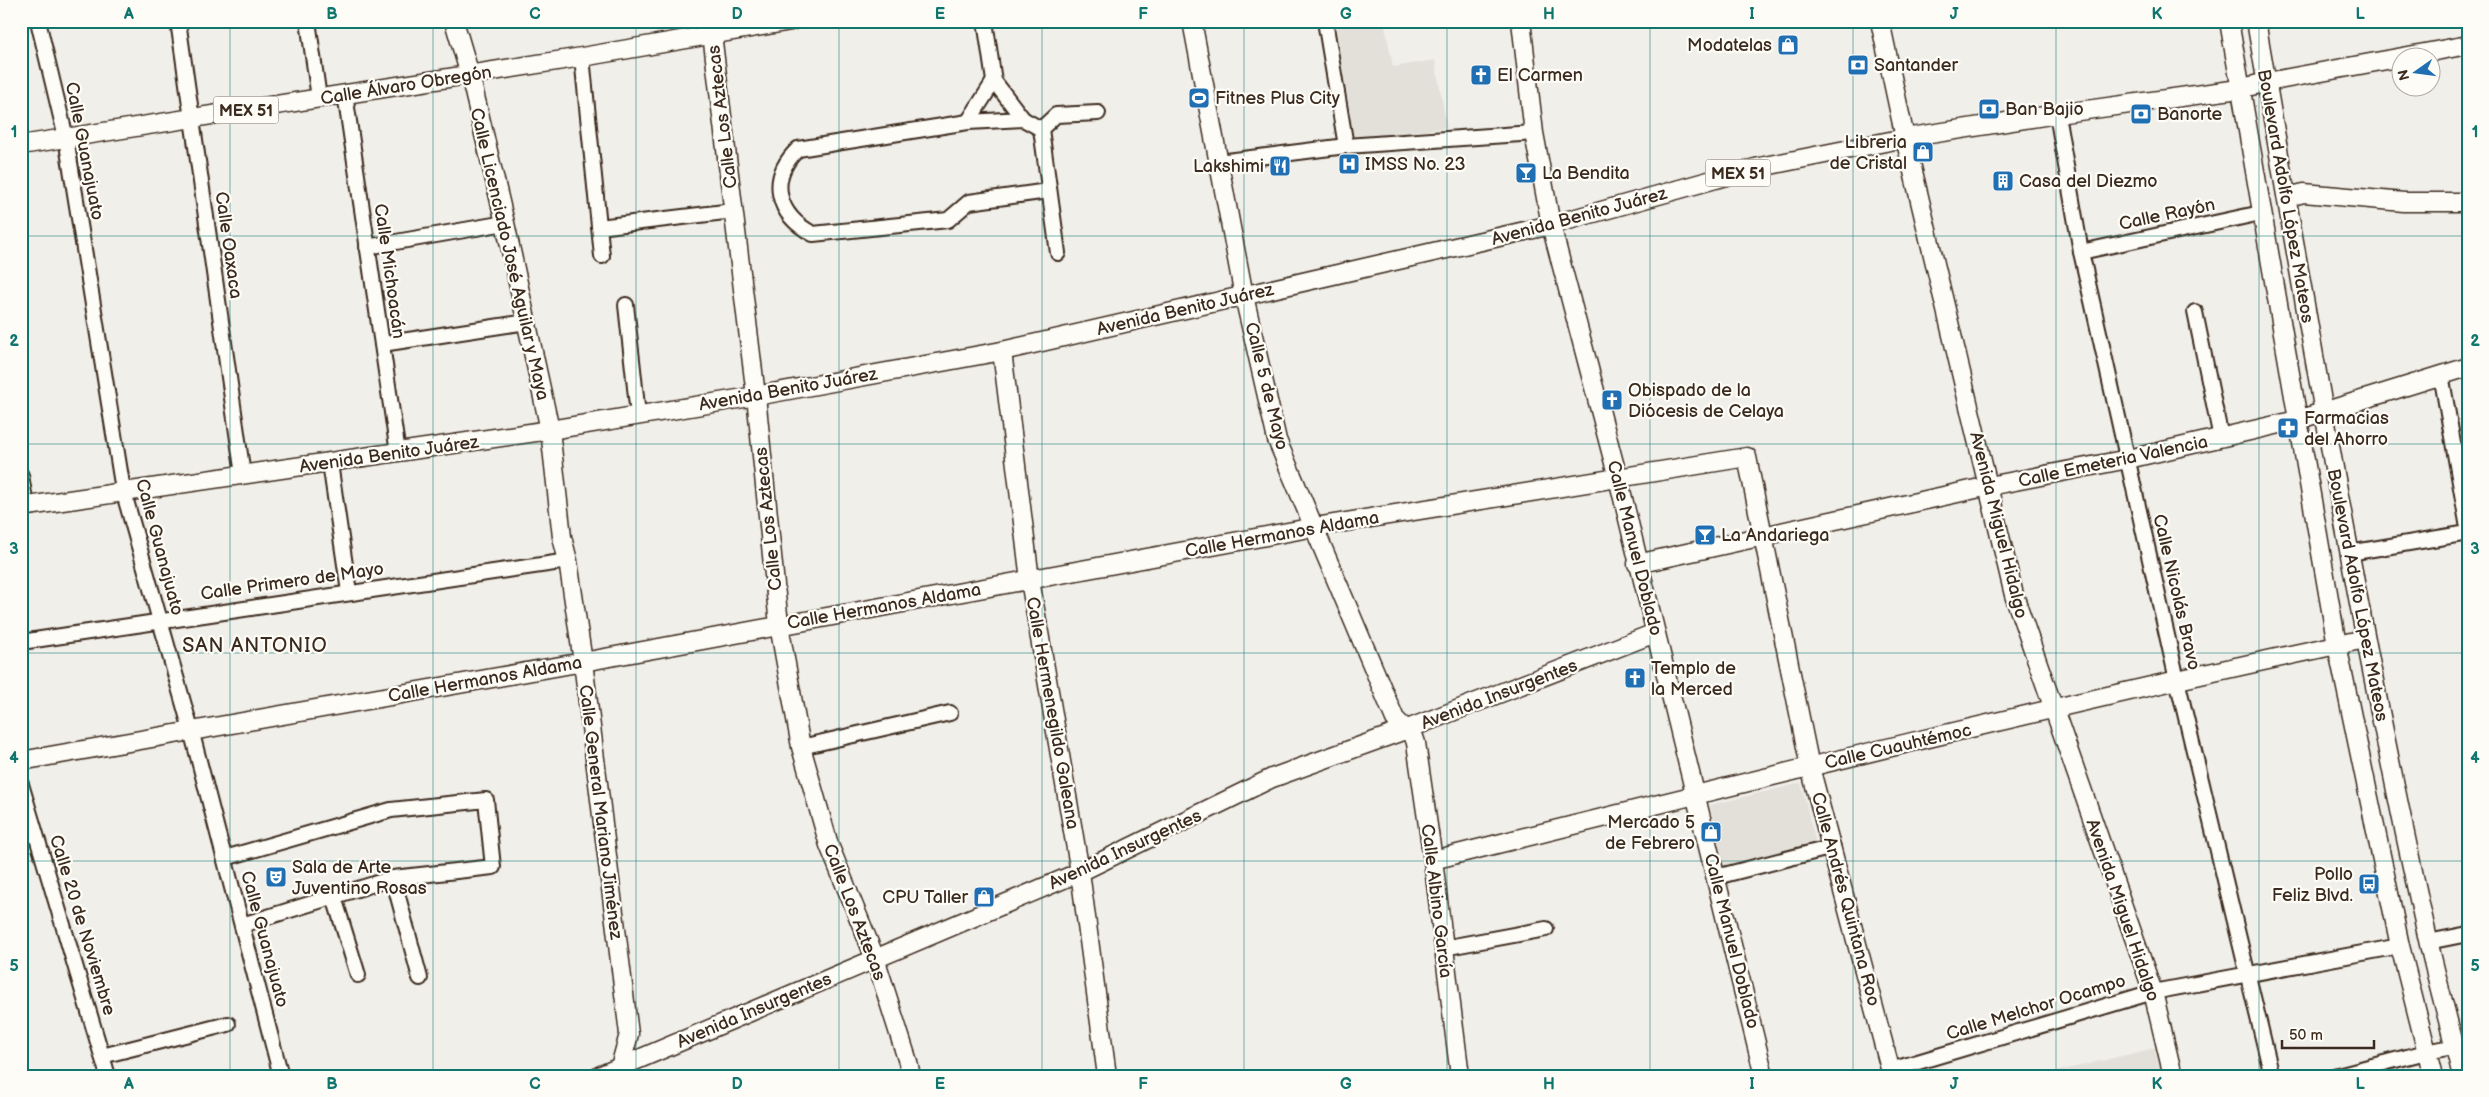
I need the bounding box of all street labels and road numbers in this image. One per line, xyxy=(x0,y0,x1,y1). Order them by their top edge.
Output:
street label: Calle Los Aztecas xyxy=(703,44,742,190)
street label: Calle Álvaro Obregón xyxy=(319,60,493,109)
street label: Boulevard Adolfo López Mateos xyxy=(2253,68,2318,325)
street label: Calle Guanajuato xyxy=(61,80,108,222)
road number: MEX 51 xyxy=(214,96,278,124)
street label: Calle Licenciado José Aguilar y Maya xyxy=(466,106,553,402)
road number: MEX 51 xyxy=(1706,160,1770,187)
street label: Avenida Benito Juárez xyxy=(1489,183,1670,250)
street label: Calle Oaxaca xyxy=(211,190,246,300)
street label: Calle Rayón xyxy=(2117,194,2217,235)
street label: Calle Michoacán xyxy=(370,202,409,340)
street label: Avenida Benito Juárez xyxy=(1095,279,1276,340)
street label: Calle 5 de Mayo xyxy=(1240,320,1293,452)
street label: Avenida Benito Juárez xyxy=(697,363,879,416)
street label: Avenida Miguel Hidalgo xyxy=(1965,430,2032,621)
street label: Avenida Benito Juárez xyxy=(298,431,480,477)
street label: Calle Emeteria Valencia xyxy=(2016,431,2210,492)
street label: Calle Los Aztecas xyxy=(751,446,786,592)
street label: Calle Manuel Doblado xyxy=(1603,458,1666,638)
street label: Boulevard Adolfo López Mateos xyxy=(2323,467,2392,723)
street label: Calle Guanajuato xyxy=(131,477,188,618)
street label: Calle Hermanos Aldama xyxy=(1184,507,1381,562)
street label: Calle Nicolás Bravo xyxy=(2148,512,2205,672)
street label: Calle Primero de Mayo xyxy=(199,558,385,605)
street label: Calle Hermanos Aldama xyxy=(786,579,983,634)
street label: Calle Hermenegildo Galeana xyxy=(1022,595,1083,831)
street label: Calle Hermanos Aldama xyxy=(387,652,584,707)
street label: Avenida Insurgentes xyxy=(1418,655,1581,734)
street label: Calle General Mariano Jiménez xyxy=(574,683,627,941)
street label: Calle Cuauhtémoc xyxy=(1823,719,1974,774)
street label: Calle Andrés Quintana Roo xyxy=(1807,790,1884,1008)
street label: Avenida Insurgentes xyxy=(1046,805,1205,894)
street label: Avenida Miguel Hidalgo xyxy=(2081,816,2164,1004)
street label: Calle Albino García xyxy=(1417,823,1456,979)
street label: Calle 20 de Noviembre xyxy=(45,832,120,1018)
street label: Calle Los Aztecas xyxy=(819,841,890,983)
street label: Calle Manuel Doblado xyxy=(1700,851,1763,1031)
street label: Calle Guanajuato xyxy=(236,869,293,1010)
street label: Avenida Insurgentes xyxy=(674,968,835,1053)
street label: Calle Melchor Ocampo xyxy=(1944,970,2128,1045)

